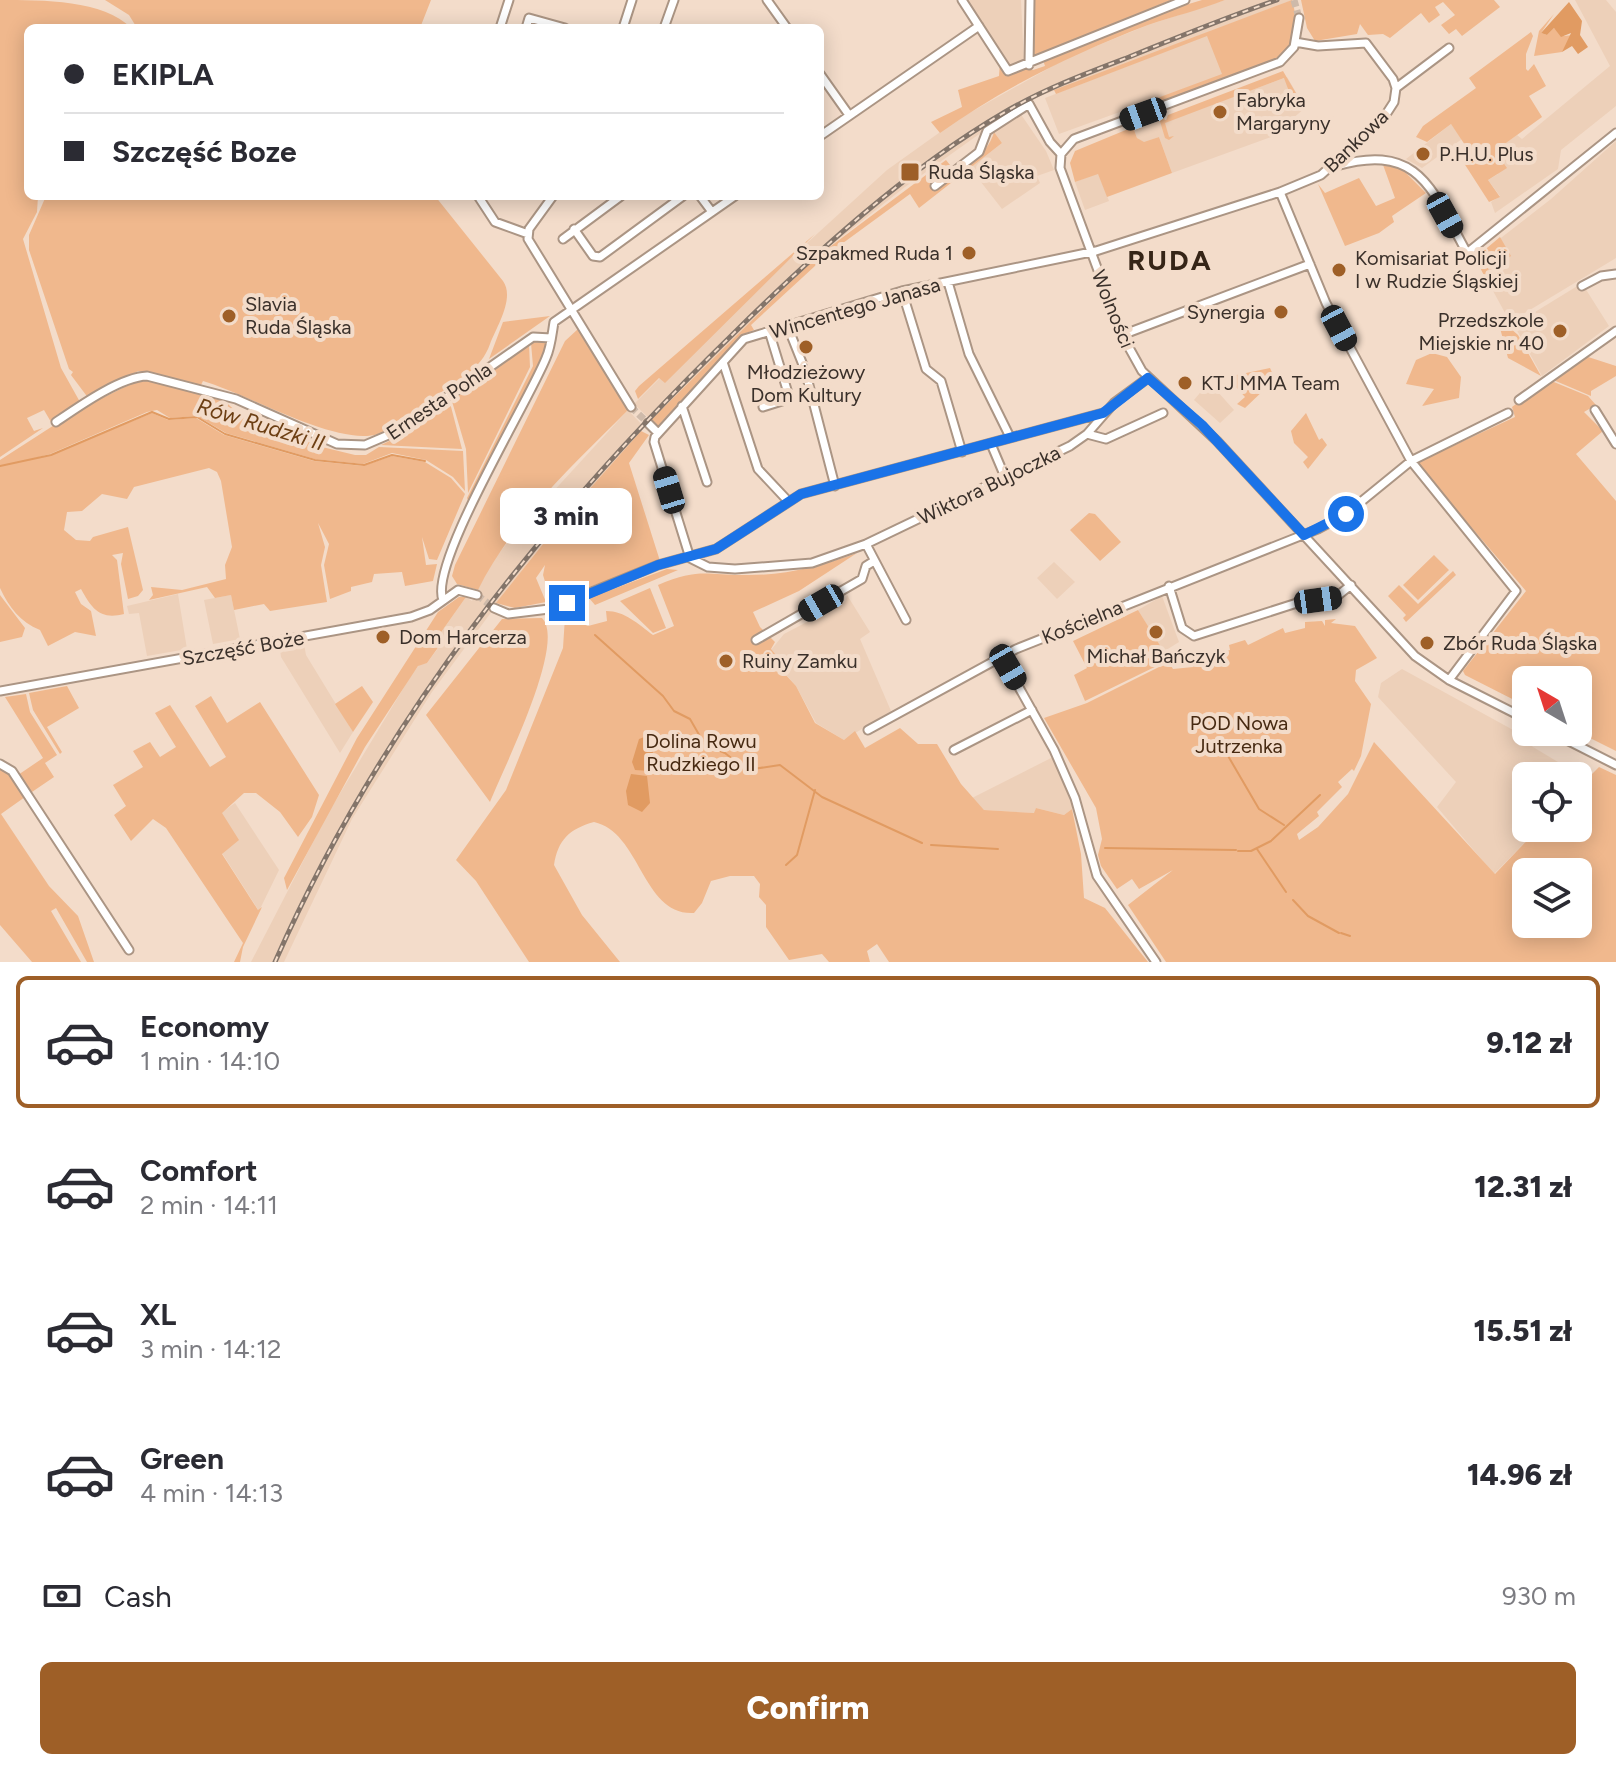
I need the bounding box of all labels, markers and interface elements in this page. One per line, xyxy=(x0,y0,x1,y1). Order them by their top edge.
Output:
text: EKIPLA xyxy=(112,56,214,93)
place label: Fabryka Margaryny xyxy=(1236,88,1331,135)
car xyxy=(1116,95,1170,133)
marker: Fabryka Margaryny xyxy=(1211,103,1229,121)
street label: Bankowa xyxy=(1319,105,1393,177)
text: Szczęść Boze xyxy=(112,133,297,170)
place label: P.H.U. Plus xyxy=(1439,142,1534,166)
marker: P.H.U. Plus xyxy=(1414,145,1432,163)
place label: Ruda Śląska xyxy=(928,160,1034,184)
marker: Ruda Śląska xyxy=(899,161,921,183)
car xyxy=(1423,188,1467,242)
place label: Szpakmed Ruda 1 xyxy=(796,241,953,265)
district label: RUDA xyxy=(1127,243,1213,277)
marker: Szpakmed Ruda 1 xyxy=(960,244,978,262)
place label: Komisariat Policji I w Rudzie Śląskiej xyxy=(1355,246,1519,293)
marker: Komisariat Policji I w Rudzie Śląskiej xyxy=(1330,261,1348,279)
street label: Wolności xyxy=(1087,266,1139,352)
street label: Wincentego Janasa xyxy=(767,272,943,344)
place label: Slavia Ruda Śląska xyxy=(245,292,351,339)
place label: Synergia xyxy=(1187,300,1265,324)
car xyxy=(1317,301,1361,355)
marker: Synergia xyxy=(1272,303,1290,321)
marker: Slavia Ruda Śląska xyxy=(220,307,238,325)
place label: Przedszkole Miejskie nr 40 xyxy=(1419,308,1544,355)
marker: Przedszkole Miejskie nr 40 xyxy=(1551,322,1569,340)
marker: Młodzieżowy Dom Kultury xyxy=(797,338,815,356)
street label: Ernesta Pohla xyxy=(382,357,496,445)
place label: Młodzieżowy Dom Kultury xyxy=(747,360,866,407)
place label: KTJ MMA Team xyxy=(1201,371,1340,395)
marker: KTJ MMA Team xyxy=(1176,374,1194,392)
water label: Rów Rudzki II xyxy=(194,392,328,457)
street label: Wiktora Bujoczka xyxy=(914,440,1064,530)
car xyxy=(651,464,687,516)
callout: 3 min xyxy=(501,487,633,543)
route start xyxy=(1328,496,1364,532)
text: 3 min xyxy=(533,500,599,532)
car xyxy=(794,581,848,625)
route end xyxy=(549,585,585,621)
car xyxy=(1293,585,1343,615)
street label: Kościelna xyxy=(1038,595,1126,649)
marker: Michał Bańczyk xyxy=(1147,623,1165,641)
street label: Szczęść Boże xyxy=(180,625,306,671)
place label: Dom Harcerza xyxy=(399,625,527,649)
marker: Dom Harcerza xyxy=(374,628,392,646)
place label: Zbór Ruda Śląska xyxy=(1443,631,1597,655)
marker: Zbór Ruda Śląska xyxy=(1418,634,1436,652)
car xyxy=(986,640,1030,694)
place label: Michał Bańczyk xyxy=(1087,644,1226,668)
place label: Ruiny Zamku xyxy=(742,649,858,673)
marker: Ruiny Zamku xyxy=(717,652,735,670)
north arrow xyxy=(1512,666,1592,746)
map controls xyxy=(1512,666,1592,938)
park label: POD Nowa Jutrzenka xyxy=(1190,711,1288,758)
park label: Dolina Rowu Rudzkiego II xyxy=(645,729,757,776)
button: locate xyxy=(1512,762,1592,842)
button: layers xyxy=(1512,858,1592,938)
icon: car xyxy=(44,1006,116,1078)
text: Economy xyxy=(140,1008,269,1045)
text: 9.12 zł xyxy=(1486,1024,1572,1061)
text: 1 min · 14:10 xyxy=(140,1045,280,1077)
icon: car xyxy=(44,1150,116,1222)
text: Comfort xyxy=(140,1152,258,1189)
text: 12.31 zł xyxy=(1474,1168,1572,1205)
text: 2 min · 14:11 xyxy=(140,1189,278,1221)
icon: car xyxy=(44,1294,116,1366)
text: XL xyxy=(140,1296,176,1333)
text: 15.51 zł xyxy=(1474,1312,1572,1349)
text: 3 min · 14:12 xyxy=(140,1333,281,1365)
icon: car xyxy=(44,1438,116,1510)
text: Green xyxy=(140,1440,224,1477)
text: 14.96 zł xyxy=(1467,1456,1572,1493)
text: 4 min · 14:13 xyxy=(140,1477,283,1509)
icon: cash xyxy=(40,1574,84,1618)
text: Cash xyxy=(104,1578,172,1615)
text: 930 m xyxy=(1502,1580,1576,1612)
button: Confirm xyxy=(40,1662,1576,1754)

